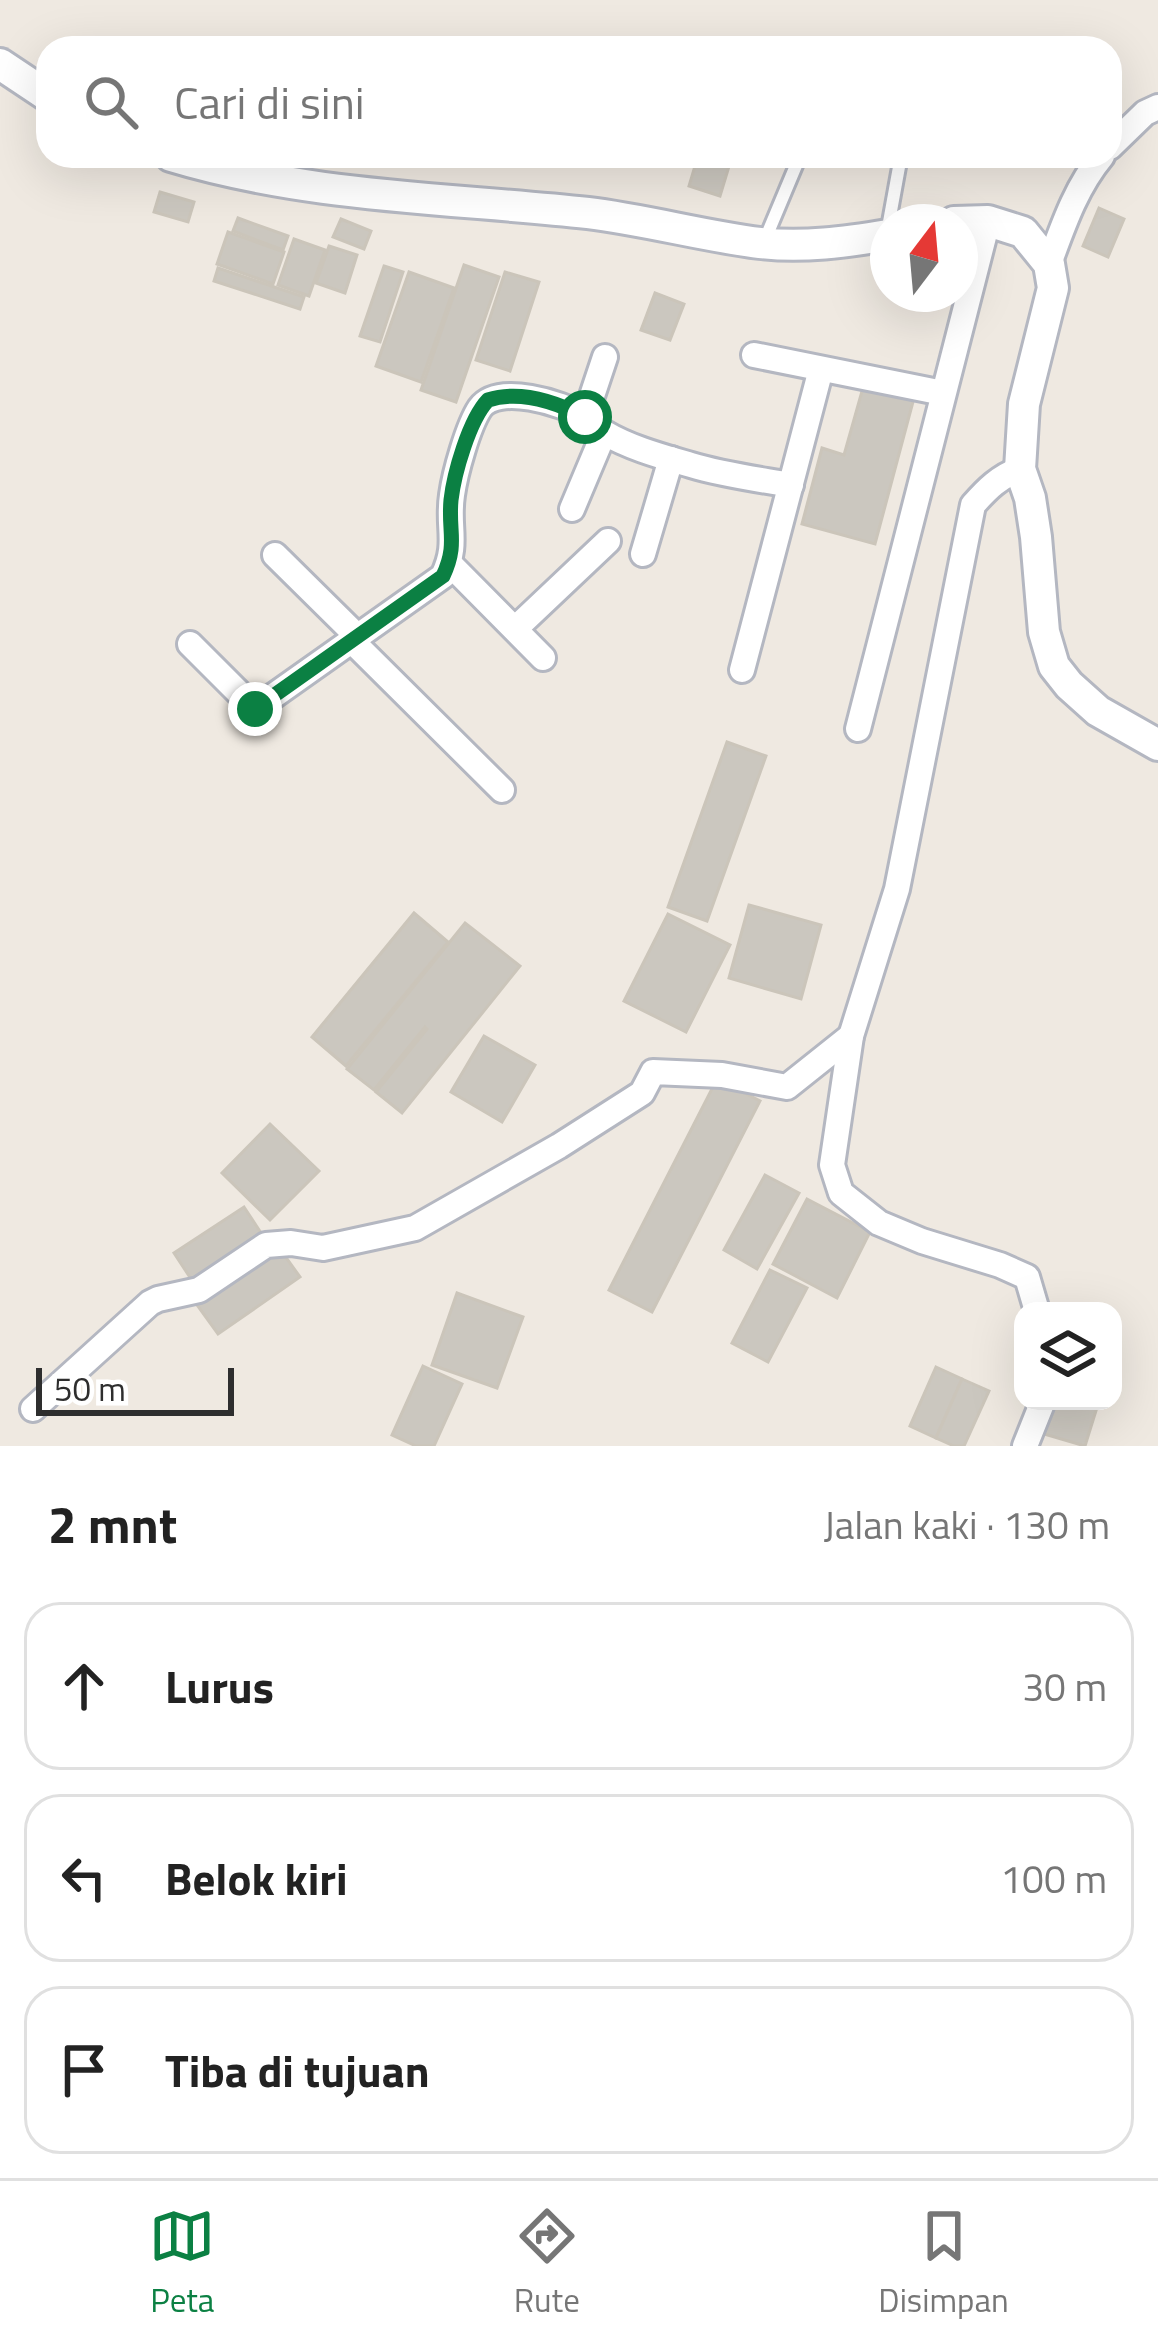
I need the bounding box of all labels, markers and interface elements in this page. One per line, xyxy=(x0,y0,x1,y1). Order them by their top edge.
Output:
search box xyxy=(36,36,1122,168)
text: Cari di sini xyxy=(174,68,365,136)
icon: search xyxy=(78,69,144,135)
north arrow xyxy=(870,204,978,312)
route start xyxy=(558,390,612,444)
route end xyxy=(228,682,282,736)
map controls xyxy=(1014,1302,1122,1410)
button: layers xyxy=(1014,1302,1122,1410)
scale bar xyxy=(36,1362,234,1415)
text: 50 m xyxy=(54,1364,126,1414)
text: 2 mnt xyxy=(48,1485,177,1563)
text: Jalan kaki · 130 m xyxy=(823,1495,1110,1554)
text: Lurus xyxy=(165,1652,274,1720)
icon: ahead xyxy=(51,1653,117,1719)
text: 30 m xyxy=(1022,1657,1107,1716)
text: Belok kiri xyxy=(165,1844,348,1912)
icon: left xyxy=(51,1845,117,1911)
text: 100 m xyxy=(1000,1849,1107,1908)
text: Tiba di tujuan xyxy=(165,2036,430,2104)
icon: arrive xyxy=(51,2037,117,2103)
tab: Peta xyxy=(149,2203,215,2325)
tab: Rute xyxy=(514,2203,580,2325)
tab: Disimpan xyxy=(878,2203,1009,2325)

